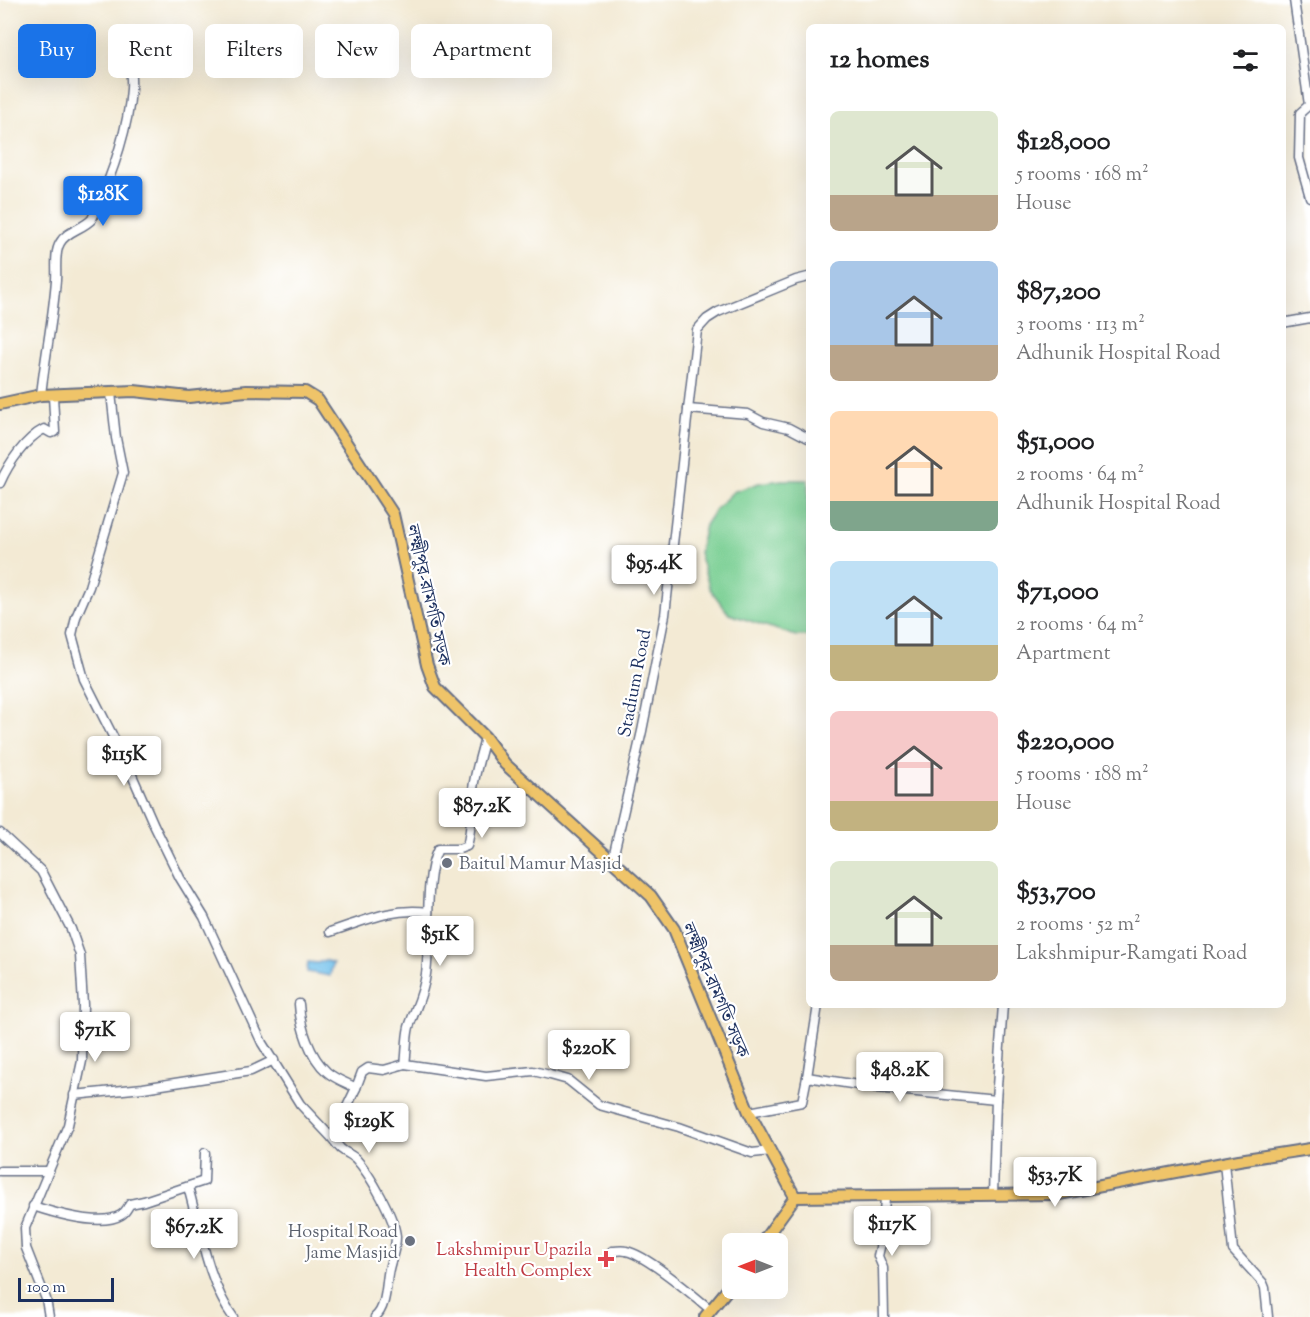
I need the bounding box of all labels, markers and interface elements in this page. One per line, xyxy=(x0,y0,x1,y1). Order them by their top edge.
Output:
chip: Buy xyxy=(18,24,96,78)
chip: Rent xyxy=(108,24,193,78)
chip: Filters xyxy=(205,24,303,78)
chip: New xyxy=(315,24,399,78)
chip: Apartment xyxy=(411,24,552,78)
text: 12 homes xyxy=(830,42,929,79)
icon: filters xyxy=(1229,44,1262,77)
text: $128,000 xyxy=(1016,124,1111,161)
icon: home xyxy=(878,135,950,207)
text: 5 rooms · 168 m² xyxy=(1016,161,1149,190)
pin: $128K xyxy=(61,176,145,227)
text: $128K xyxy=(77,181,129,210)
text: House xyxy=(1016,190,1071,219)
text: $87,200 xyxy=(1016,274,1101,311)
icon: home xyxy=(878,285,950,357)
text: 3 rooms · 113 m² xyxy=(1016,311,1145,340)
text: Adhunik Hospital Road xyxy=(1016,340,1220,369)
text: $51,000 xyxy=(1016,424,1095,461)
icon: home xyxy=(878,435,950,507)
text: 2 rooms · 64 m² xyxy=(1016,461,1144,490)
text: Adhunik Hospital Road xyxy=(1016,490,1220,519)
street label: লক্ষ্মীপুর-রামগতি সড়ক xyxy=(398,521,456,670)
pin: $95.4K xyxy=(605,545,703,596)
text: $95.4K xyxy=(625,550,683,579)
text: $71,000 xyxy=(1016,574,1099,611)
icon: home xyxy=(878,585,950,657)
text: 2 rooms · 64 m² xyxy=(1016,611,1144,640)
street label: Stadium Road xyxy=(613,627,659,740)
text: Apartment xyxy=(1016,640,1111,669)
text: $220,000 xyxy=(1016,724,1114,761)
icon: home xyxy=(878,735,950,807)
pin: $115K xyxy=(82,736,166,787)
text: $115K xyxy=(101,741,147,770)
text: 5 rooms · 188 m² xyxy=(1016,761,1149,790)
pin: $87.2K xyxy=(433,788,531,839)
text: House xyxy=(1016,790,1071,819)
text: $87.2K xyxy=(453,793,511,822)
place label: Baitul Mamur Masjid xyxy=(459,852,622,878)
marker: Baitul Mamur Masjid xyxy=(440,856,454,870)
text: $53,700 xyxy=(1016,874,1096,911)
icon: home xyxy=(878,885,950,957)
text: 2 rooms · 52 m² xyxy=(1016,911,1141,940)
pin: $51K xyxy=(404,916,476,967)
street label: লক্ষ্মীপুর-রামগতি সড়ক xyxy=(674,918,755,1063)
text: $51K xyxy=(421,921,459,950)
text: Lakshmipur-Ramgati Road xyxy=(1016,940,1247,969)
pin: $71K xyxy=(59,1012,131,1063)
text: $71K xyxy=(74,1017,116,1046)
pin: $220K xyxy=(547,1030,631,1081)
text: $220K xyxy=(562,1035,616,1064)
pin: $48.2K xyxy=(851,1052,949,1103)
text: $48.2K xyxy=(870,1057,930,1086)
pin: $129K xyxy=(327,1103,411,1154)
text: $129K xyxy=(343,1108,395,1137)
pin: $53.7K xyxy=(1006,1157,1104,1208)
text: $53.7K xyxy=(1027,1162,1083,1191)
pin: $117K xyxy=(850,1206,934,1257)
pin: $67.2K xyxy=(145,1209,243,1260)
text: $117K xyxy=(868,1211,916,1240)
text: $67.2K xyxy=(165,1214,223,1243)
place label: Hospital Road Jame Masjid xyxy=(288,1220,398,1267)
north arrow xyxy=(722,1233,788,1299)
map controls xyxy=(722,1233,788,1299)
marker: Hospital Road Jame Masjid xyxy=(403,1234,417,1248)
place label: Lakshmipur Upazila Health Complex xyxy=(436,1238,592,1285)
marker: Lakshmipur Upazila Health Complex xyxy=(597,1250,615,1268)
scale bar xyxy=(18,1275,114,1302)
text: 100 m xyxy=(27,1277,66,1300)

